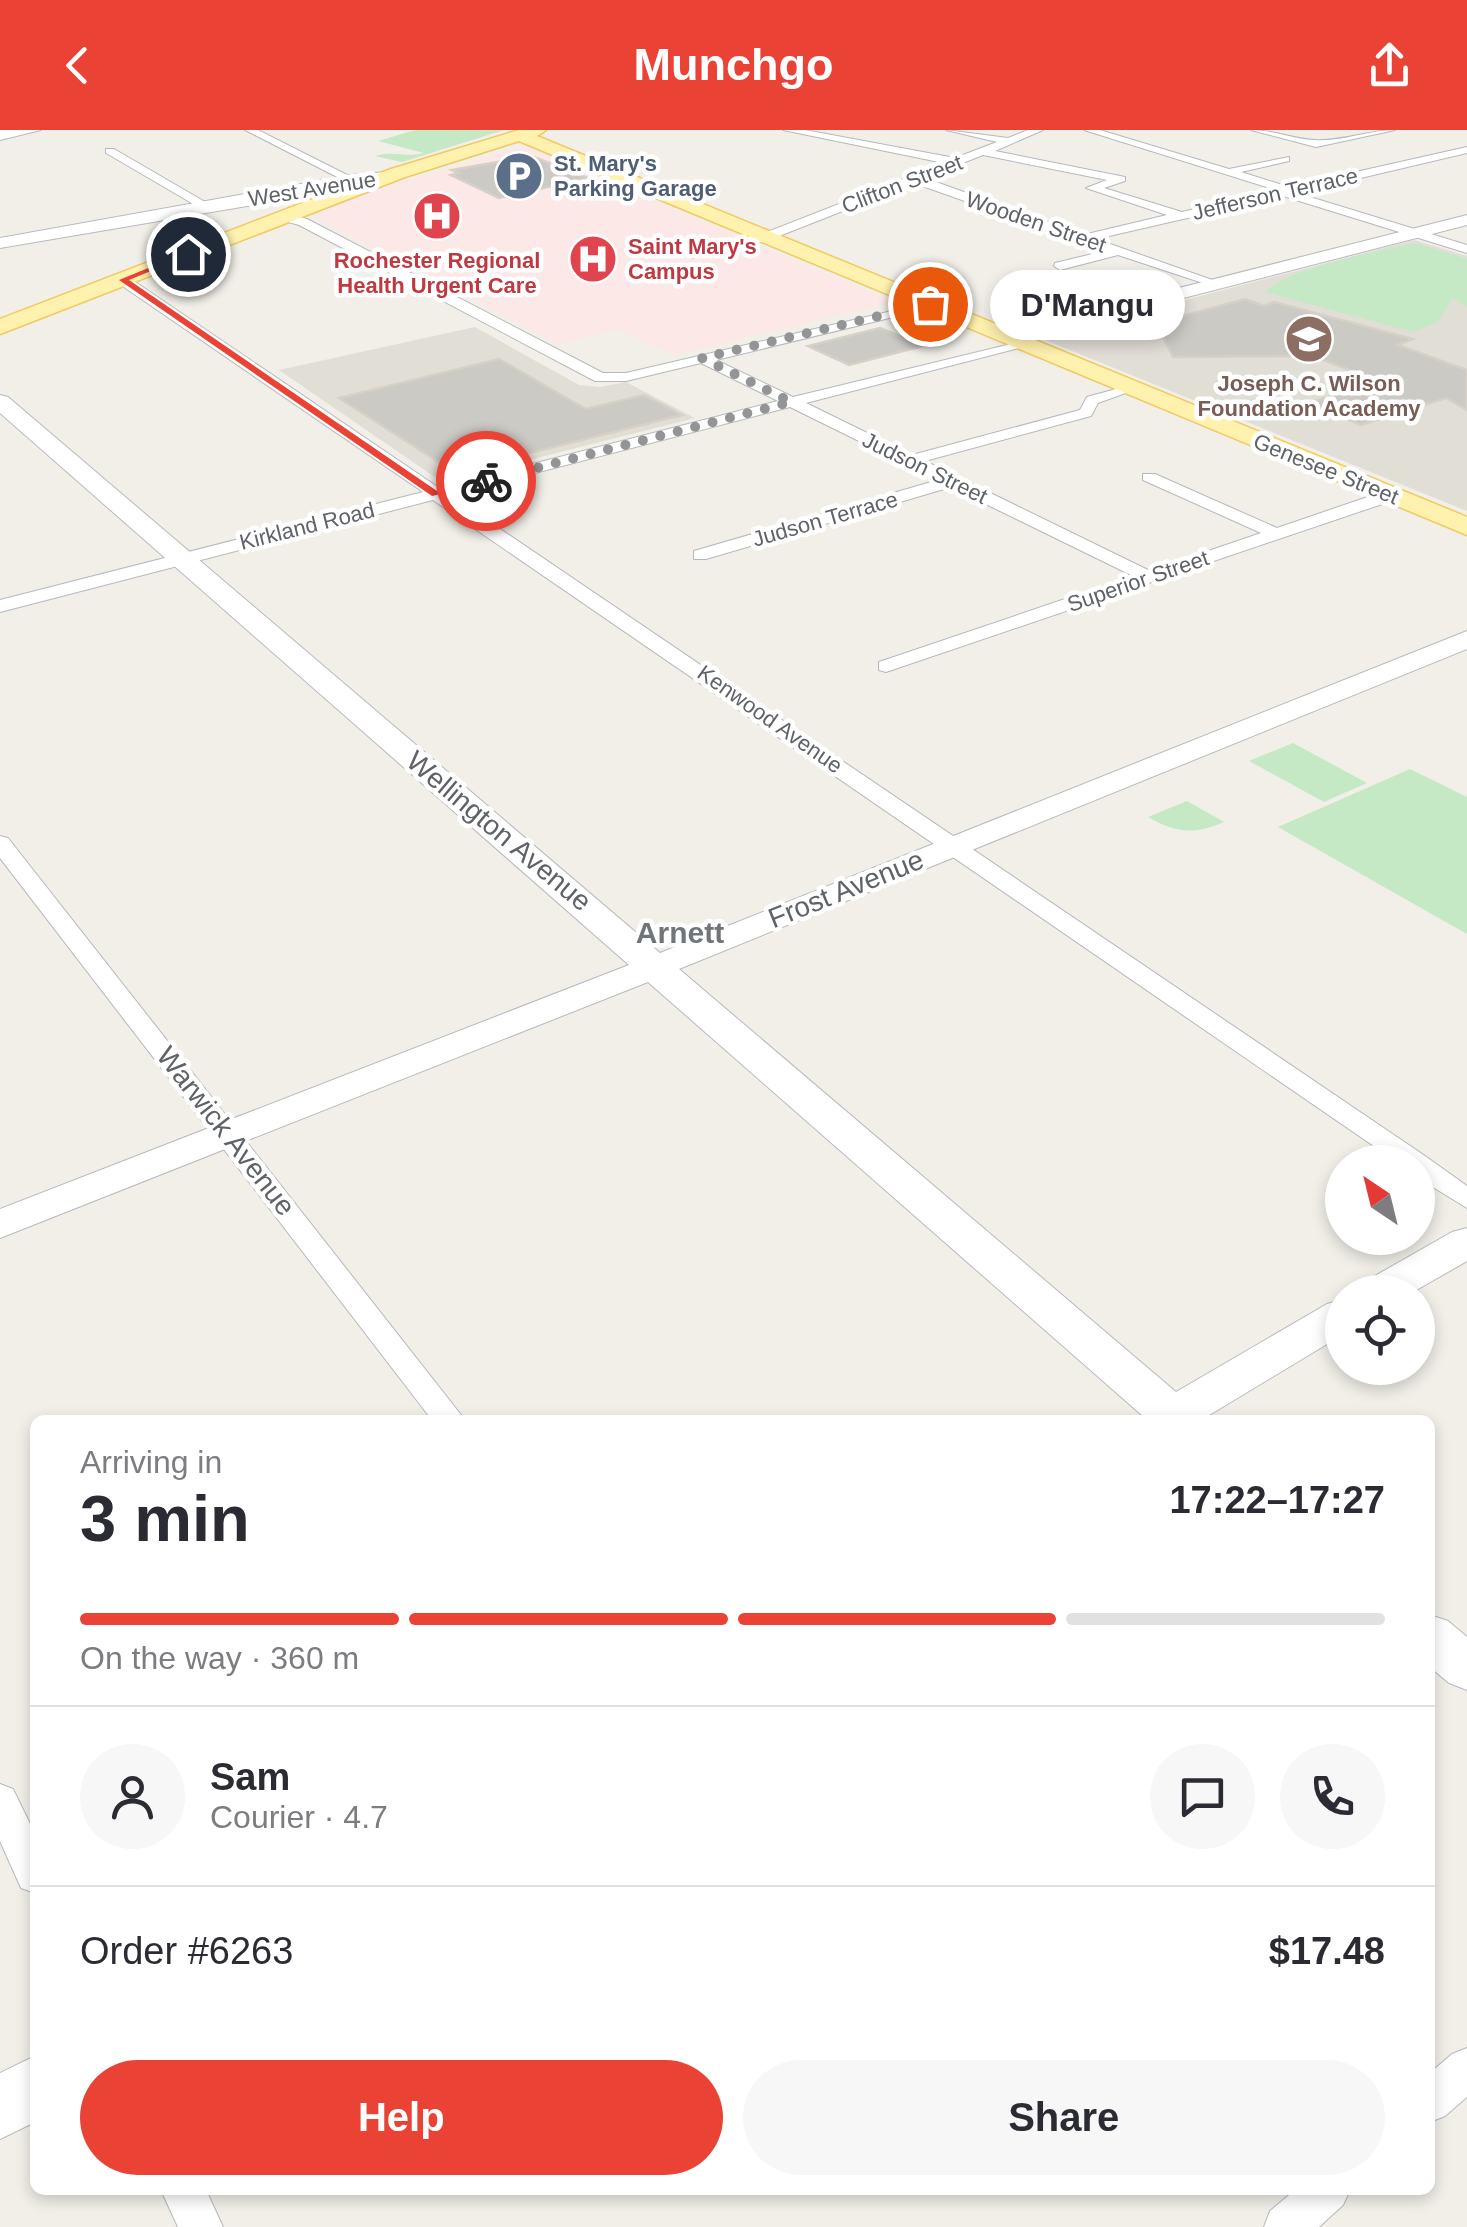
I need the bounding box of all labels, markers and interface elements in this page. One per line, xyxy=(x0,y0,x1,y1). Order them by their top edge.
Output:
icon: back xyxy=(50,38,105,93)
icon: share xyxy=(1362,38,1417,93)
text: Munchgo xyxy=(634,39,833,90)
parking icon: St. Mary's Parking Garage xyxy=(493,150,545,202)
street label: Clifton Street xyxy=(838,150,966,218)
place label: St. Mary's Parking Garage xyxy=(554,151,717,201)
street label: Jefferson Terrace xyxy=(1190,163,1360,225)
street label: West Avenue xyxy=(246,167,378,211)
street label: Wooden Street xyxy=(963,186,1109,258)
hospital icon: Rochester Regional Health Urgent Care xyxy=(411,190,463,242)
pin xyxy=(146,212,231,297)
icon: home xyxy=(161,227,216,282)
hospital icon: Saint Mary's Campus xyxy=(567,233,619,285)
place label: Saint Mary's Campus xyxy=(628,234,757,284)
place label: Rochester Regional Health Urgent Care xyxy=(334,248,540,298)
pin xyxy=(888,262,973,347)
callout: D'Mangu xyxy=(990,269,1185,339)
icon: bag xyxy=(903,277,958,332)
text: D'Mangu xyxy=(1021,287,1154,323)
school or university icon: Joseph C. Wilson Foundation Academy xyxy=(1283,313,1335,365)
place label: Joseph C. Wilson Foundation Academy xyxy=(1198,371,1421,421)
street label: Judson Street xyxy=(859,427,991,509)
street label: Genesee Street xyxy=(1250,429,1402,509)
courier xyxy=(436,431,536,531)
icon: bike xyxy=(459,454,514,509)
street label: Judson Terrace xyxy=(749,486,901,552)
street label: Kirkland Road xyxy=(237,497,377,555)
street label: Superior Street xyxy=(1064,545,1212,617)
street label: Kenwood Avenue xyxy=(693,660,847,778)
street label: Wellington Avenue xyxy=(401,745,597,917)
street label: Frost Avenue xyxy=(764,844,928,934)
district label: Arnett xyxy=(636,916,724,949)
street label: Warwick Avenue xyxy=(151,1041,301,1221)
north arrow xyxy=(1325,1145,1435,1255)
map controls xyxy=(1325,1145,1435,1385)
button: locate xyxy=(1325,1275,1435,1385)
text: Arriving in xyxy=(80,1444,222,1480)
text: 17:22–17:27 xyxy=(1169,1479,1385,1521)
text: 3 min xyxy=(80,1482,250,1555)
text: On the way · 360 m xyxy=(80,1640,359,1676)
button: person xyxy=(80,1744,185,1849)
button: chat xyxy=(1150,1744,1255,1849)
button: phone xyxy=(1280,1744,1385,1849)
text: Sam xyxy=(210,1756,290,1798)
text: Courier · 4.7 xyxy=(210,1799,388,1835)
text: Order #6263 xyxy=(80,1930,293,1972)
text: $17.48 xyxy=(1269,1930,1385,1972)
button: Help xyxy=(80,2060,723,2175)
button: Share xyxy=(743,2060,1385,2175)

